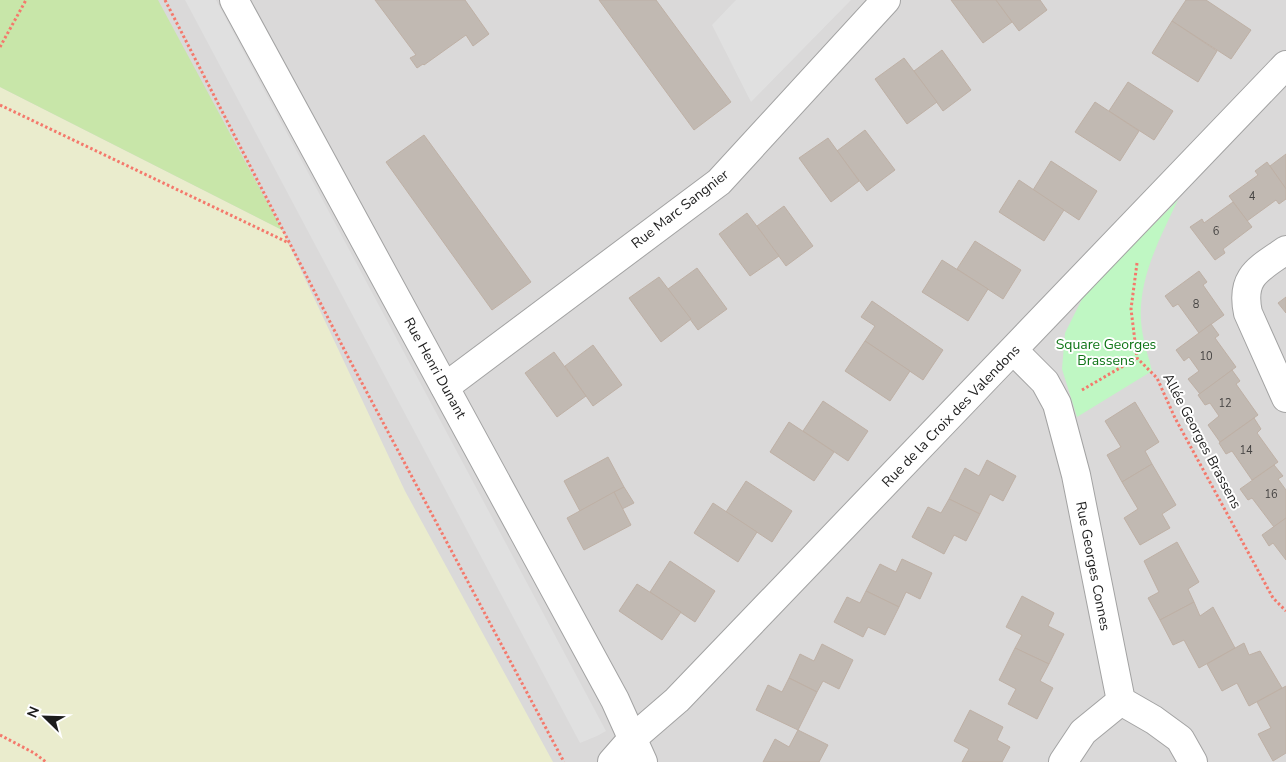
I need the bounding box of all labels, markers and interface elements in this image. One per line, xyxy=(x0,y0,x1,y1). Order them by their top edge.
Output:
street label: Rue Marc Sangnier xyxy=(627,165,733,253)
house number: 4 xyxy=(1249,189,1256,204)
house number: 6 xyxy=(1213,224,1220,239)
house number: 8 xyxy=(1193,297,1200,312)
street label: Rue Henri Dunant xyxy=(399,314,471,422)
park label: Square Georges Brassens xyxy=(1056,335,1157,370)
street label: Rue de la Croix des Valendons xyxy=(878,340,1024,491)
house number: 10 xyxy=(1199,349,1213,364)
street label: Allée Georges Brassens xyxy=(1158,370,1246,512)
house number: 12 xyxy=(1218,396,1232,411)
house number: 14 xyxy=(1239,443,1253,458)
house number: 16 xyxy=(1264,487,1278,502)
street label: Rue Georges Connes xyxy=(1071,500,1115,633)
north arrow xyxy=(20,692,70,742)
text: N xyxy=(23,704,44,721)

